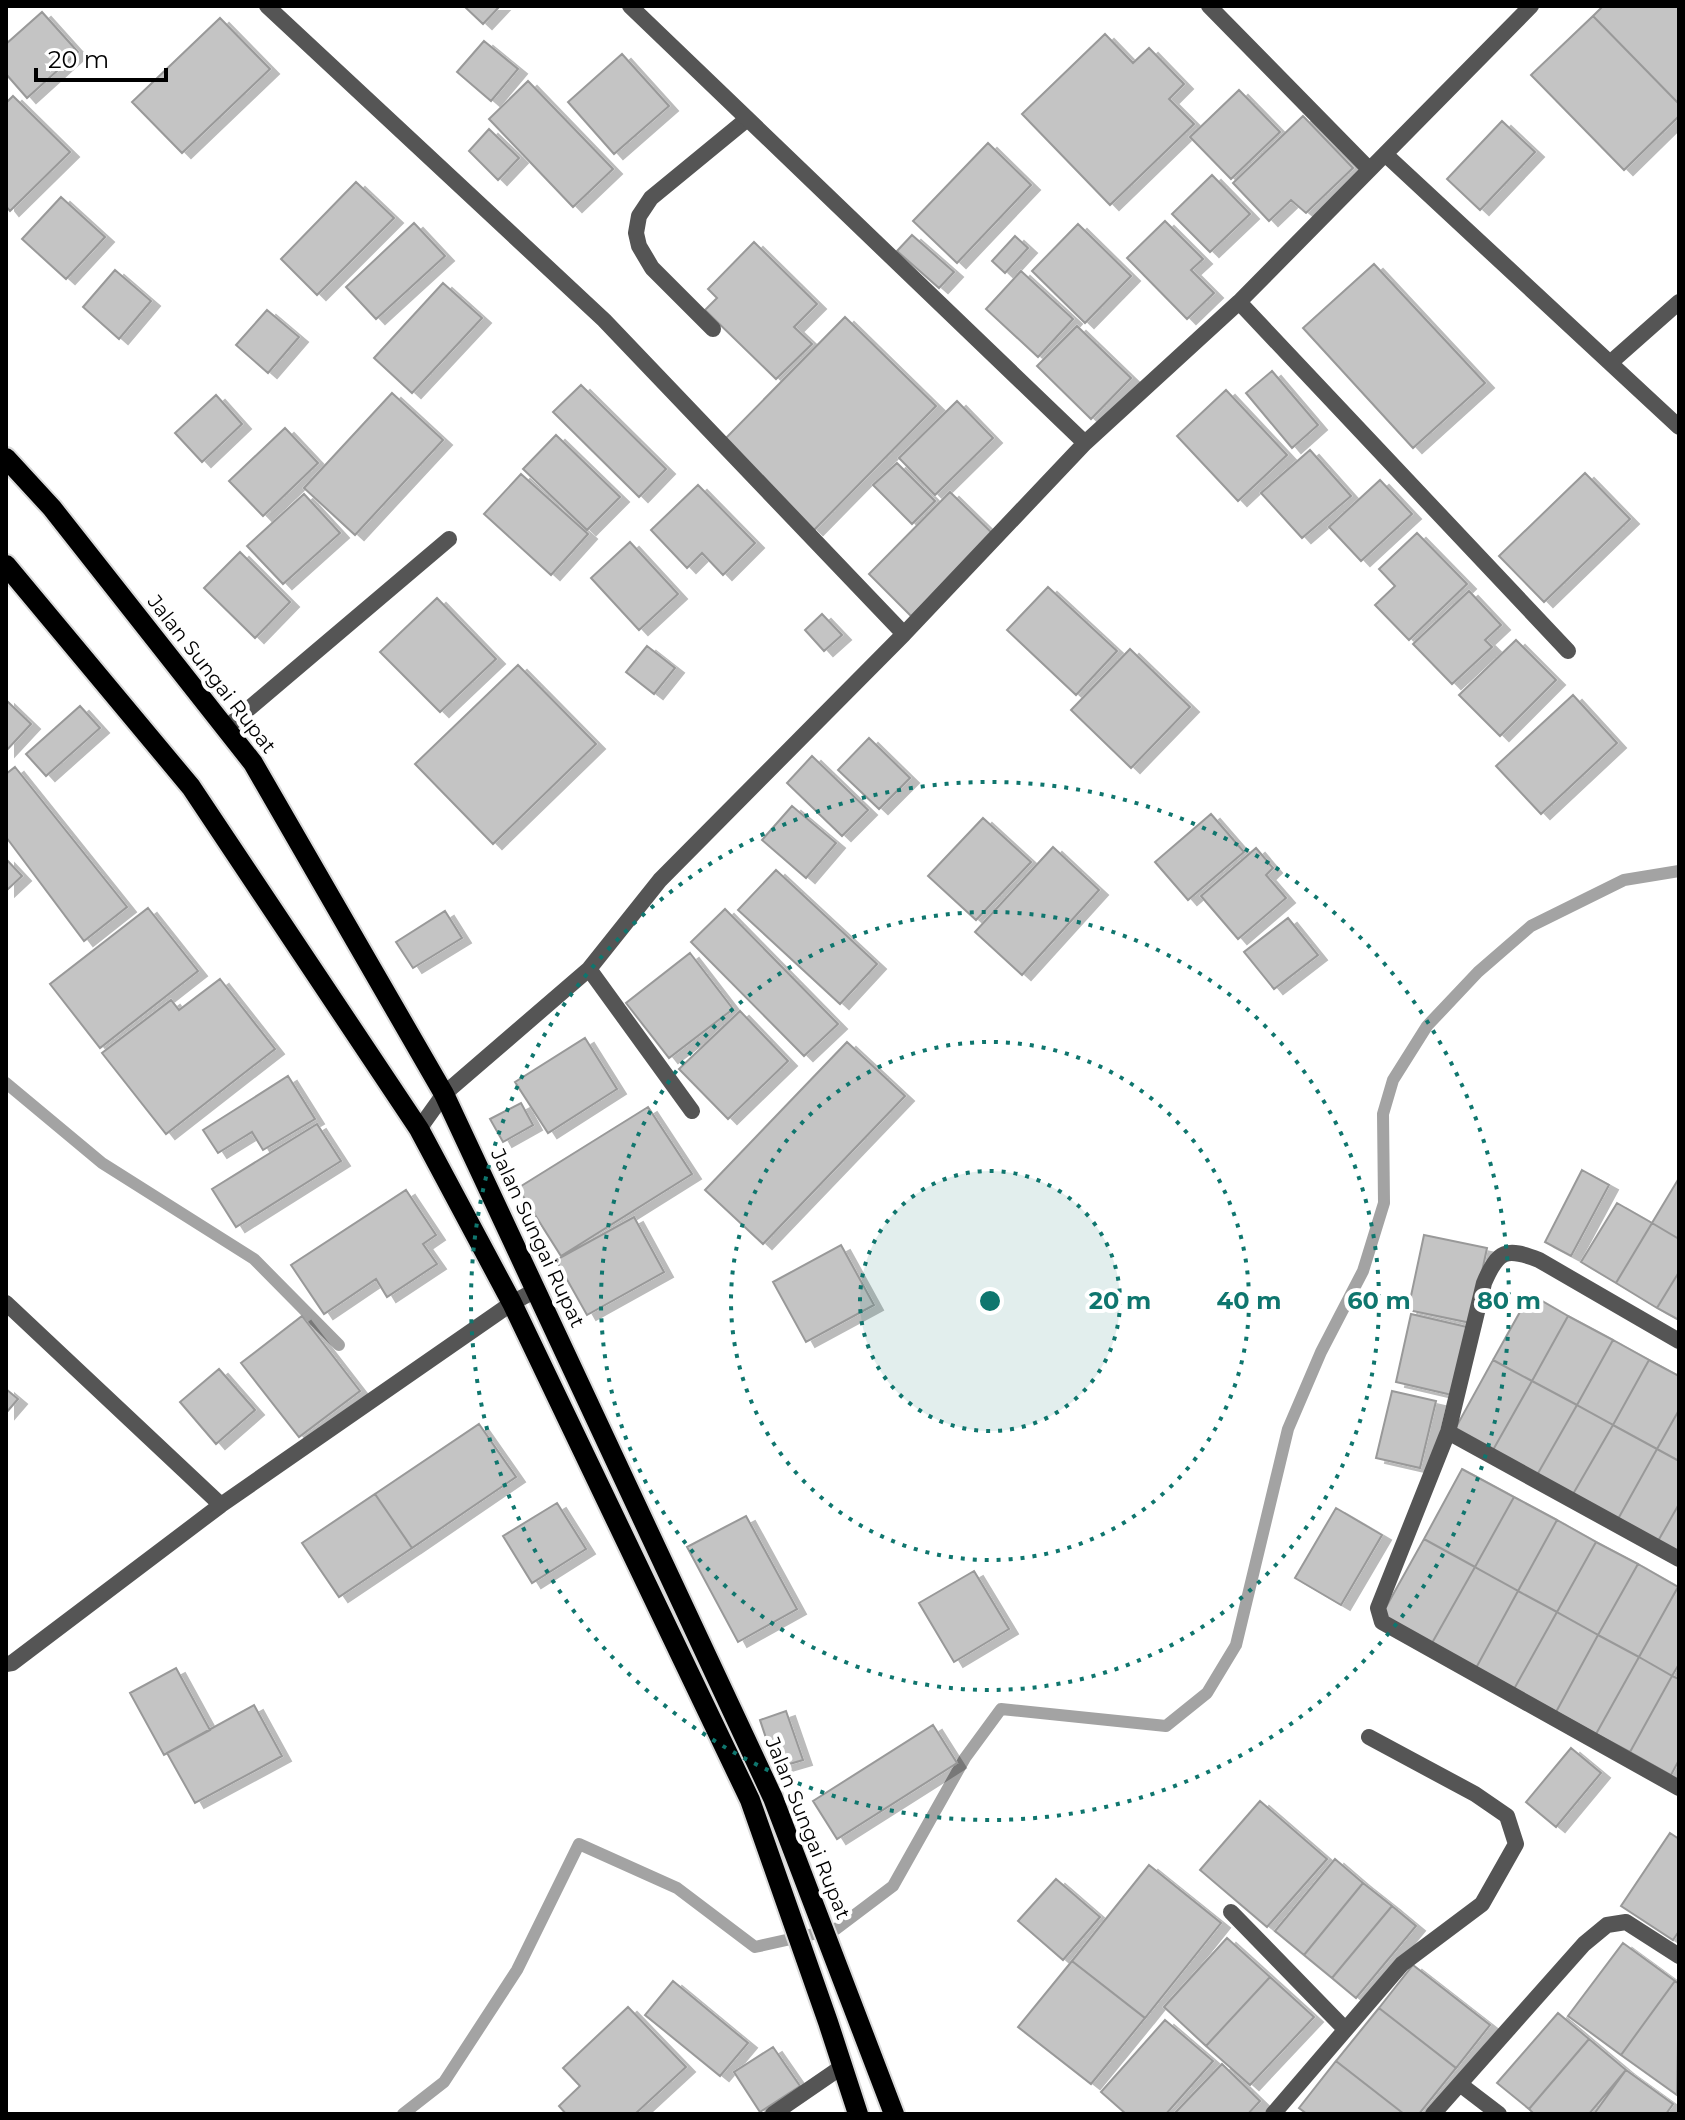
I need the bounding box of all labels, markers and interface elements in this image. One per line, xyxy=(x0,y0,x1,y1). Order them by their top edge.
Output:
scale bar xyxy=(36,32,166,82)
text: 20 m xyxy=(48,45,109,74)
street label: Jalan Sungai Rupat xyxy=(142,589,281,758)
street label: Jalan Sungai Rupat xyxy=(486,1144,590,1331)
text: 20 m xyxy=(1089,1286,1151,1315)
text: 40 m xyxy=(1217,1286,1281,1315)
text: 60 m xyxy=(1347,1286,1411,1315)
text: 80 m xyxy=(1477,1286,1541,1315)
centre of rings xyxy=(976,1287,1004,1315)
street label: Jalan Sungai Rupat xyxy=(760,1732,856,1923)

